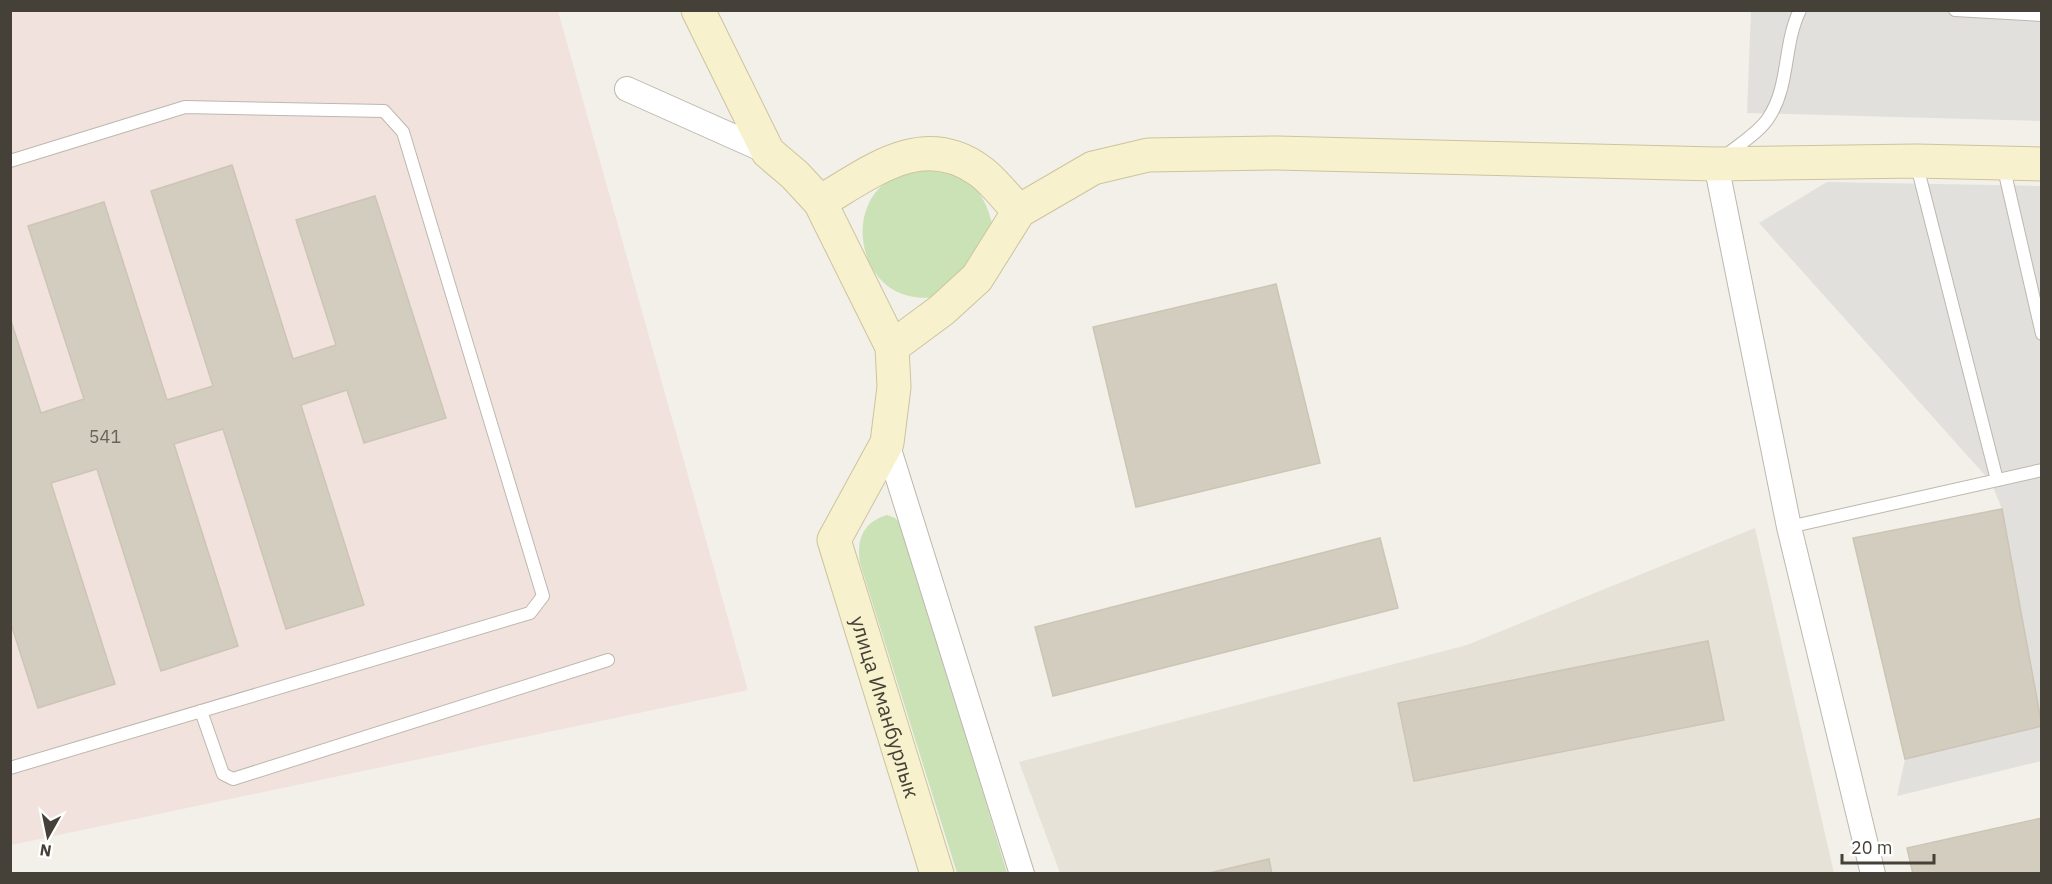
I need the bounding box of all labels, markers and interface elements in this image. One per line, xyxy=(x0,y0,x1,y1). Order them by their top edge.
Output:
house number: 541 xyxy=(89,425,121,448)
street label: улица Иманбурлык xyxy=(844,612,927,801)
north arrow xyxy=(18,806,78,866)
scale bar xyxy=(1842,827,1934,865)
text: 20 m xyxy=(1851,836,1893,859)
text: N xyxy=(38,840,53,862)

